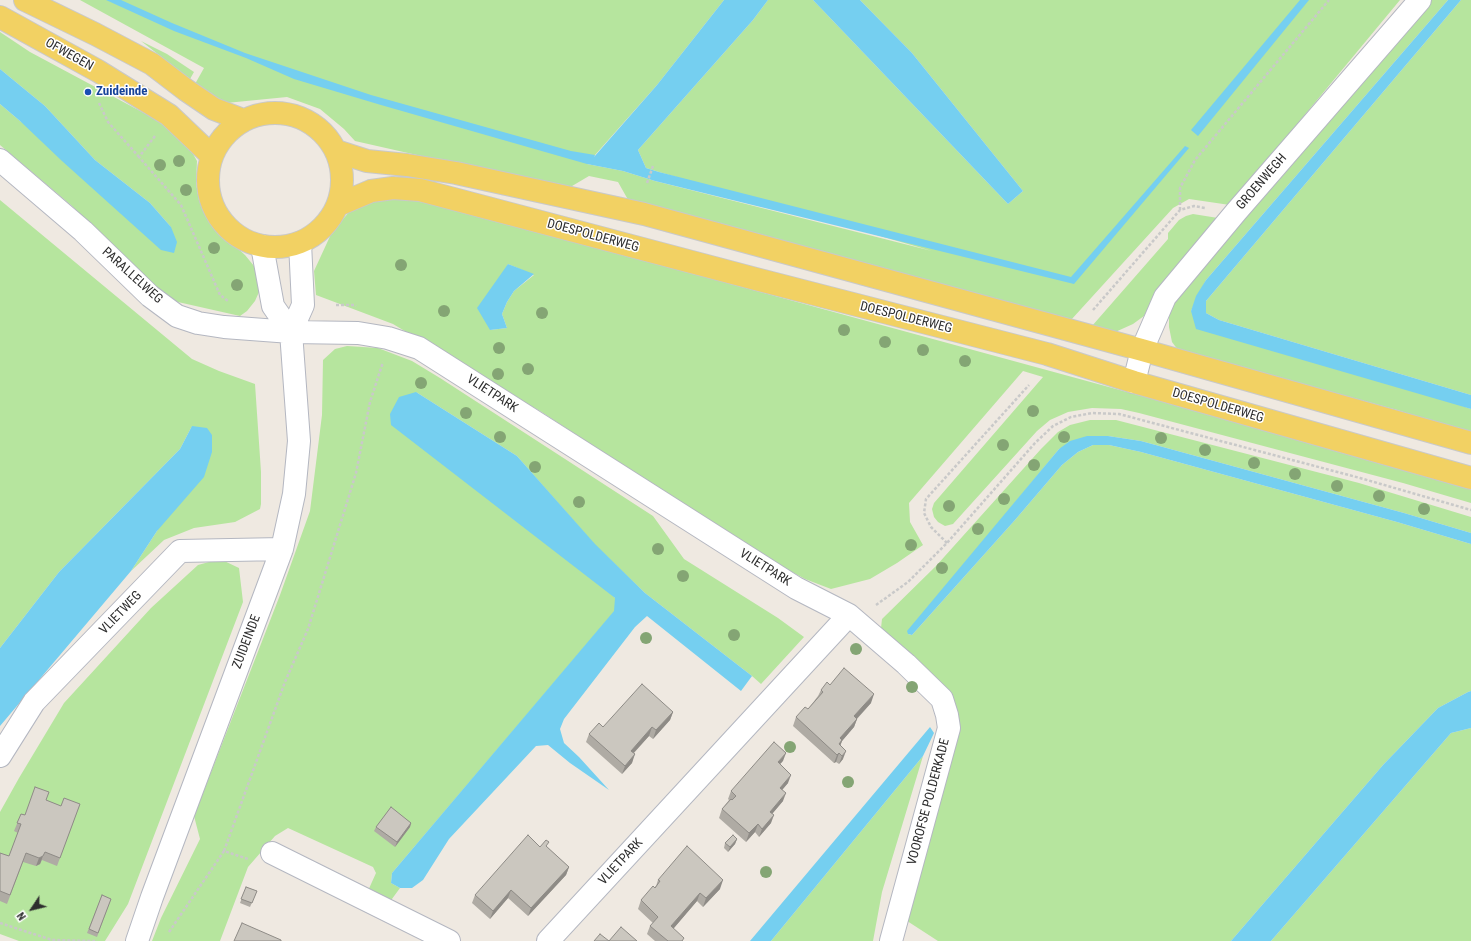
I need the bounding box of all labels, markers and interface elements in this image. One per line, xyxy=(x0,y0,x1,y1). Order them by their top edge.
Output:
street label: OFWEGEN xyxy=(42,35,96,75)
place label: Zuideinde xyxy=(96,84,147,100)
marker: Zuideinde xyxy=(83,87,93,97)
street label: GROENWEGH xyxy=(1233,151,1291,213)
street label: DOESPOLDERWEG xyxy=(545,216,641,256)
street label: PARALLELWEG xyxy=(98,245,166,307)
street label: DOESPOLDERWEG xyxy=(858,299,954,337)
street label: VLIETPARK xyxy=(463,372,521,416)
street label: DOESPOLDERWEG xyxy=(1170,385,1266,427)
street label: VLIETPARK xyxy=(736,546,794,590)
street label: VLIETWEG xyxy=(97,588,145,638)
street label: ZUIDEINDE xyxy=(230,613,264,671)
street label: VOOROFSE POLDERKADE xyxy=(905,737,953,867)
street label: VLIETPARK xyxy=(596,836,646,888)
north arrow xyxy=(12,889,52,929)
text: N xyxy=(15,910,29,923)

